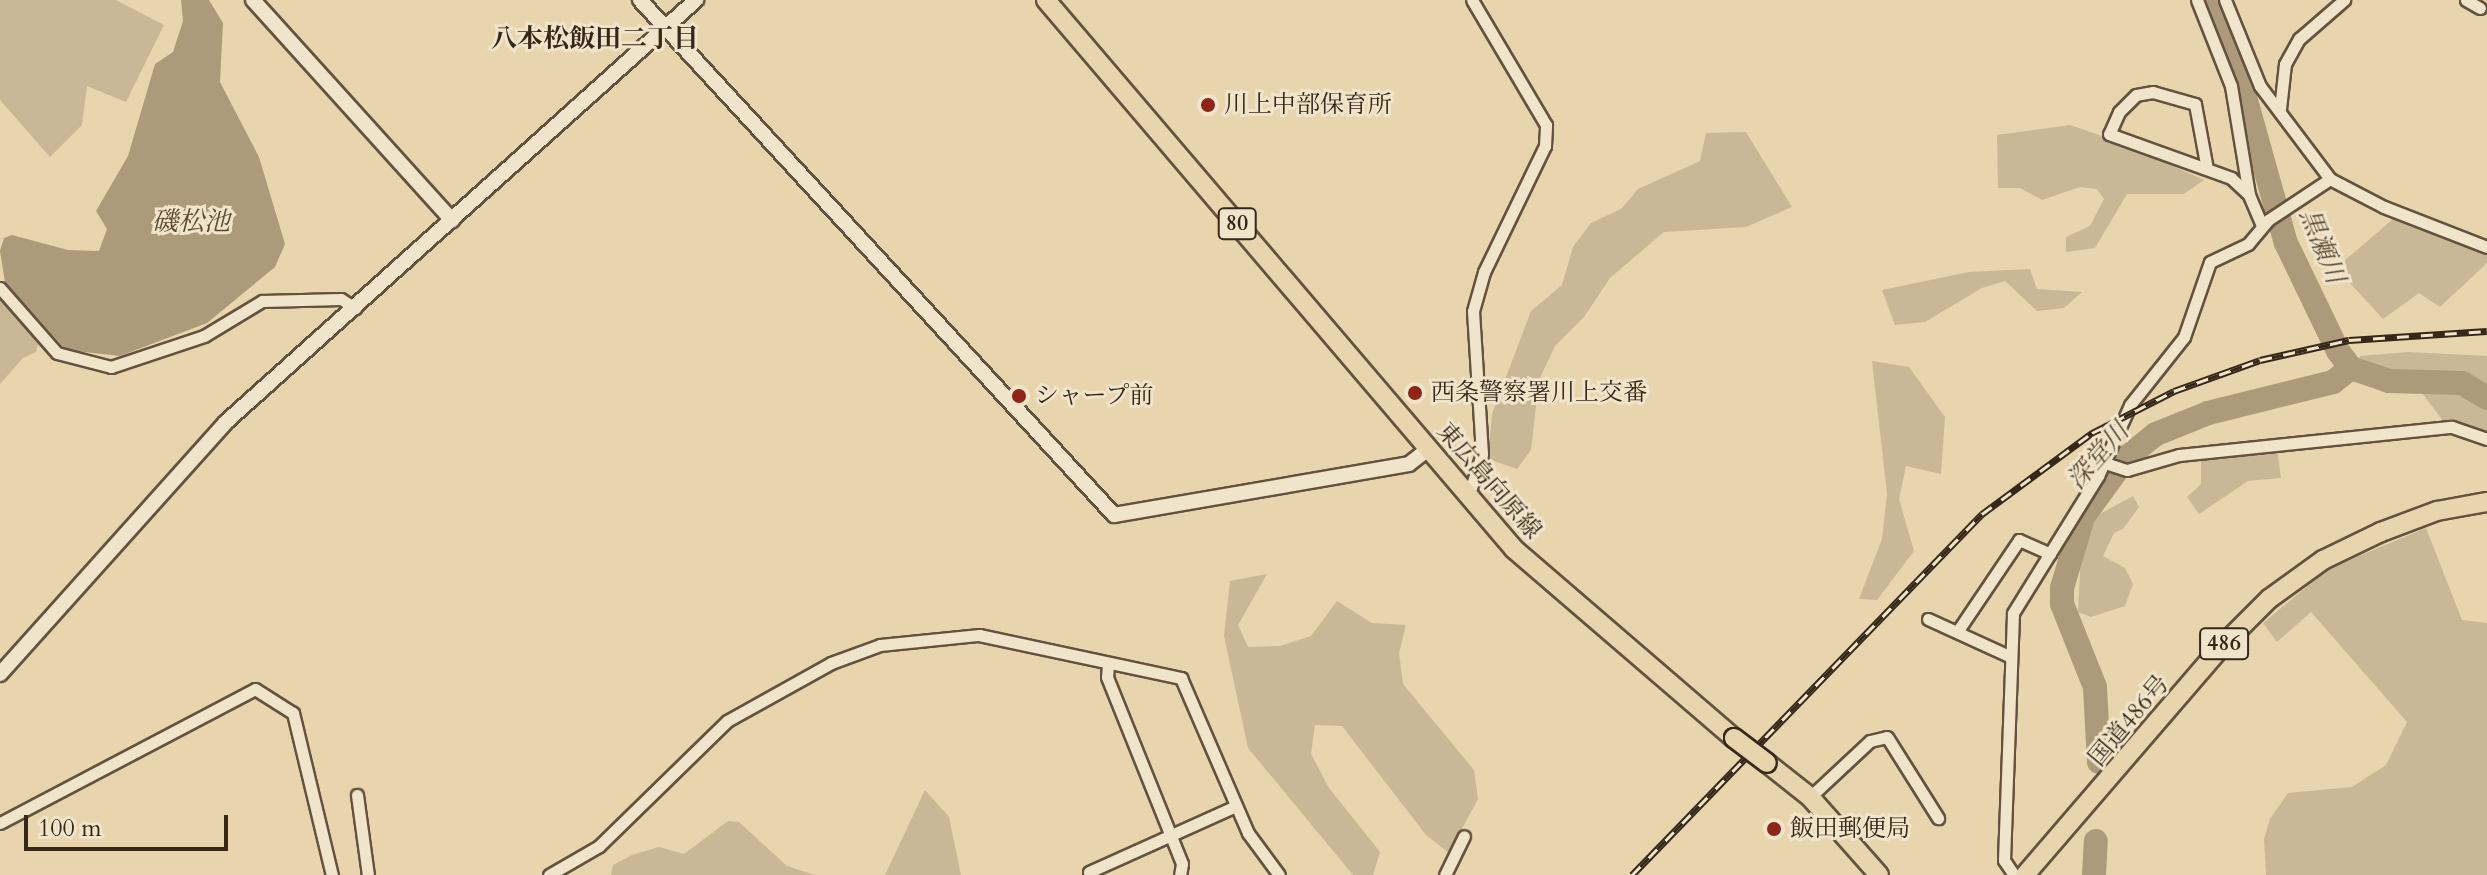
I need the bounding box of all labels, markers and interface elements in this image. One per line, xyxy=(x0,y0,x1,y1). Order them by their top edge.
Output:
district label: 八本松飯田二丁目 xyxy=(491,23,699,55)
place label: 川上中部保育所 xyxy=(1224,91,1392,119)
marker: 川上中部保育所 xyxy=(1199,96,1217,114)
water label: 黒瀬川 xyxy=(2293,204,2351,288)
water label: 磯松池 xyxy=(152,206,230,238)
road number: 80 xyxy=(1217,206,1257,242)
place label: 西条警察署川上交番 xyxy=(1431,379,1647,407)
place label: シャープ前 xyxy=(1035,382,1155,410)
marker: 西条警察署川上交番 xyxy=(1406,384,1424,402)
marker: シャープ前 xyxy=(1010,387,1028,405)
water label: 深堂川 xyxy=(2061,416,2135,496)
street label: 東広島向原線 xyxy=(1431,417,1547,545)
road number: 486 xyxy=(2198,626,2250,662)
street label: 国道486号 xyxy=(2083,670,2175,772)
scale bar xyxy=(28,799,232,849)
text: 100 m xyxy=(38,812,102,845)
place label: 飯田郵便局 xyxy=(1790,815,1910,843)
marker: 飯田郵便局 xyxy=(1765,820,1783,838)

